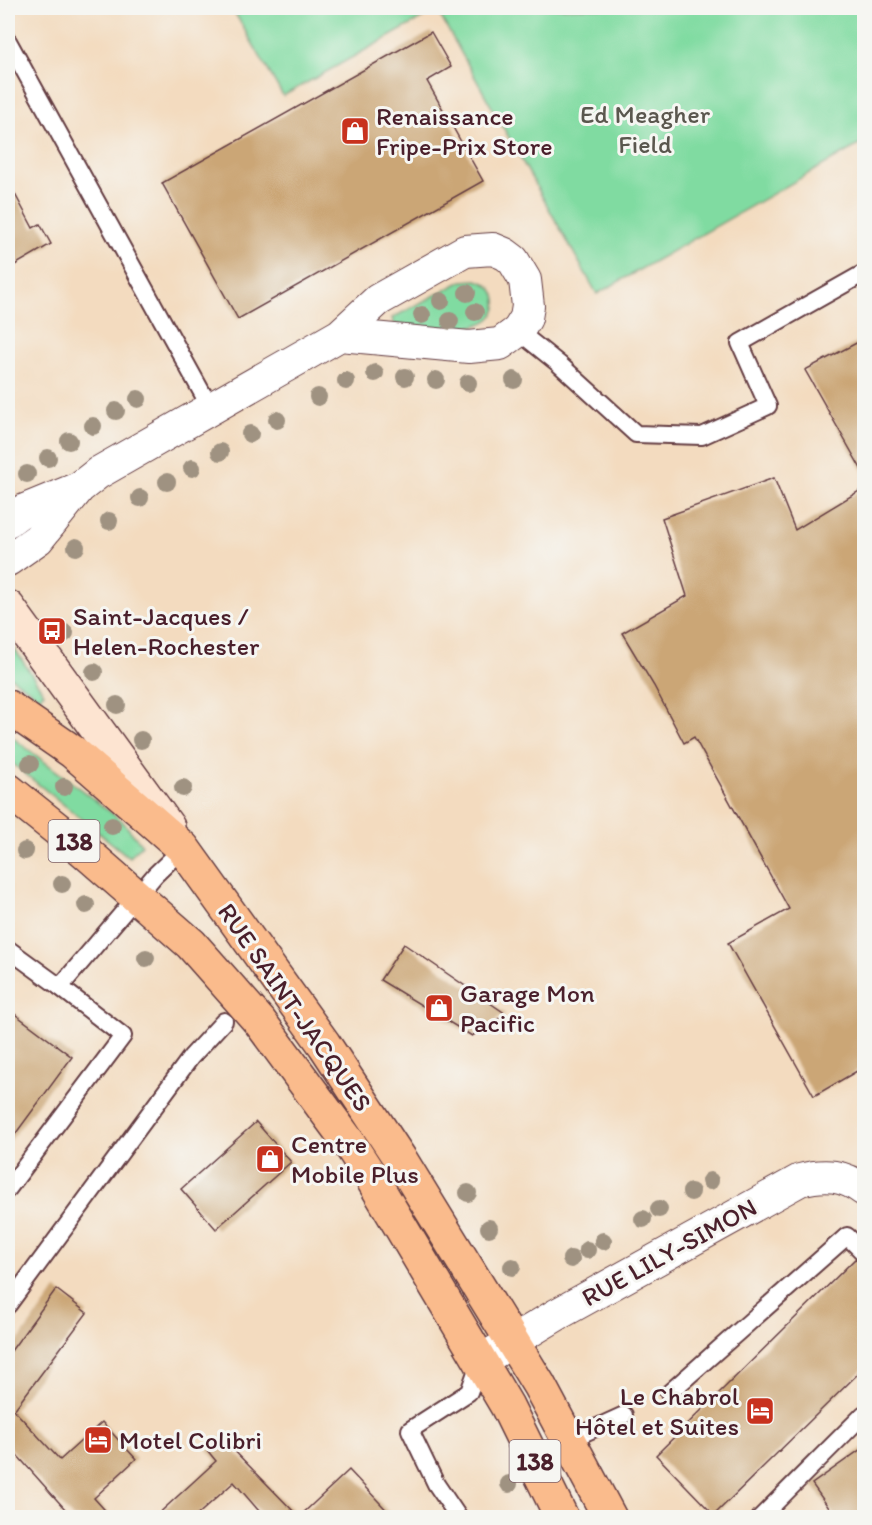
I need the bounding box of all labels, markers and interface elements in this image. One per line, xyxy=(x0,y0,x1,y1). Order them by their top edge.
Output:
park label: Ed Meagher Field xyxy=(580,98,711,160)
place label: Renaissance Fripe-Prix Store xyxy=(376,100,553,162)
shop icon: Renaissance Fripe-Prix Store xyxy=(339,115,371,147)
place label: Saint-Jacques / Helen-Rochester xyxy=(73,600,260,662)
bus stop icon: Saint-Jacques / Helen-Rochester xyxy=(36,615,68,647)
road number: 138 xyxy=(48,820,100,862)
street label: RUE SAINT-JACQUES xyxy=(211,897,379,1117)
place label: Garage Mon Pacific xyxy=(460,977,595,1039)
shop icon: Garage Mon Pacific xyxy=(423,992,455,1024)
place label: Centre Mobile Plus xyxy=(291,1128,419,1190)
shop icon: Centre Mobile Plus xyxy=(254,1143,286,1175)
street label: RUE LILY-SIMON xyxy=(576,1191,762,1313)
place label: Le Chabrol Hôtel et Suites xyxy=(575,1380,739,1442)
hotel icon: Le Chabrol Hôtel et Suites xyxy=(744,1395,776,1427)
hotel icon: Motel Colibri xyxy=(82,1424,114,1456)
place label: Motel Colibri xyxy=(119,1424,262,1456)
road number: 138 xyxy=(510,1440,560,1482)

